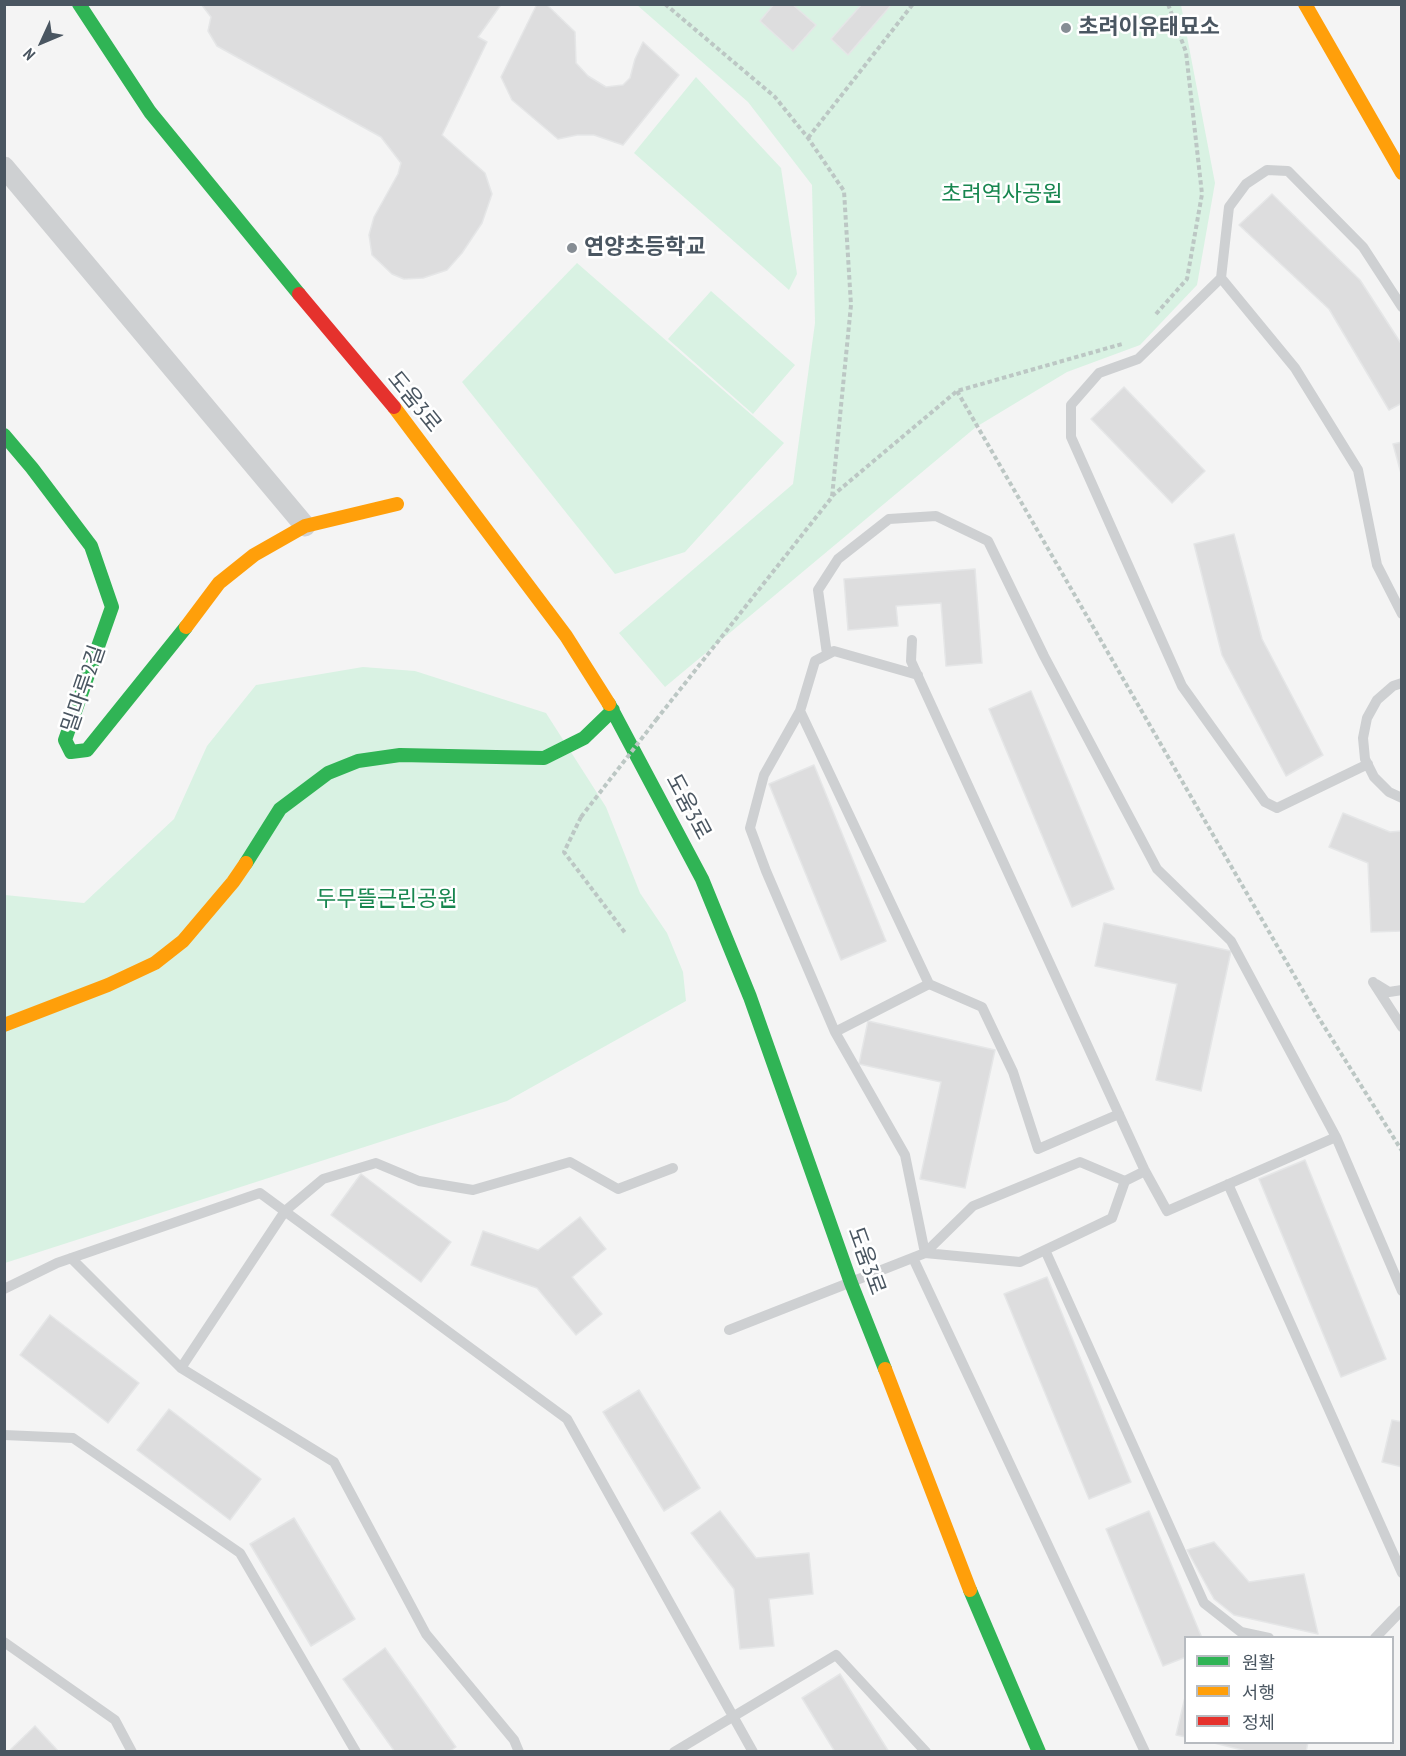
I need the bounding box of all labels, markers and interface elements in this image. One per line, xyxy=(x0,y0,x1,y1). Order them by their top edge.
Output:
north arrow xyxy=(12,12,72,72)
place label: 초려이유태묘소 xyxy=(1078,15,1220,41)
marker: 초려이유태묘소 xyxy=(1059,21,1073,35)
text: N xyxy=(19,44,39,65)
park label: 초려역사공원 xyxy=(941,182,1063,208)
place label: 연양초등학교 xyxy=(584,235,705,261)
marker: 연양초등학교 xyxy=(565,241,579,255)
street label: 도움3로 xyxy=(382,366,446,438)
street label: 밀마루2길 xyxy=(57,642,111,736)
street label: 도움3로 xyxy=(660,770,716,844)
park label: 두무뜰근린공원 xyxy=(316,887,458,913)
street label: 도움3로 xyxy=(842,1223,890,1299)
legend xyxy=(1184,1636,1394,1744)
text: 원활 xyxy=(1242,1651,1275,1674)
text: 서행 xyxy=(1242,1681,1275,1704)
text: 정체 xyxy=(1242,1711,1275,1734)

